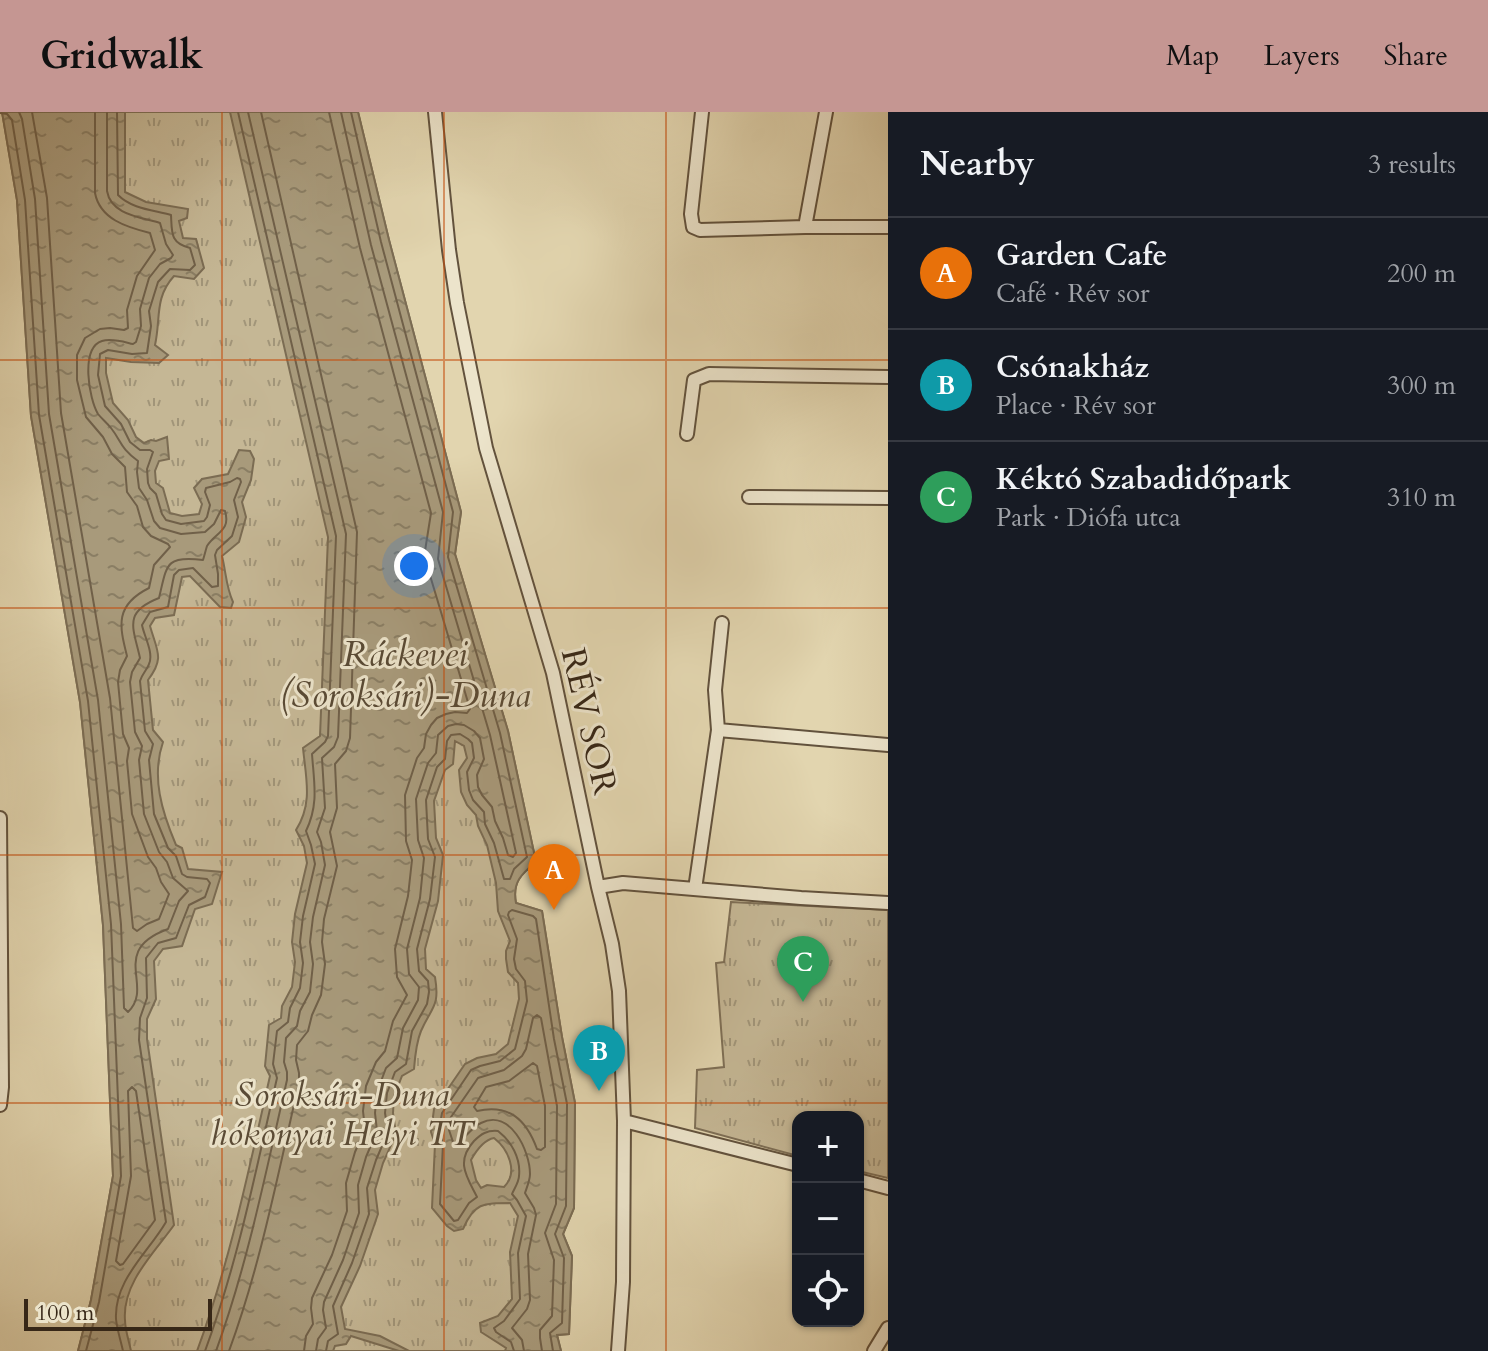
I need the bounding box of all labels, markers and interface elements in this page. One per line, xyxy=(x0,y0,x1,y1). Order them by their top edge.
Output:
text: Gridwalk xyxy=(40,30,203,82)
text: Map xyxy=(1166,37,1219,75)
text: Layers xyxy=(1263,37,1340,75)
text: Share xyxy=(1384,37,1448,75)
text: Nearby xyxy=(920,141,1035,187)
text: 3 results xyxy=(1368,147,1456,182)
text: Garden Cafe xyxy=(996,235,1167,276)
text: A xyxy=(936,256,956,291)
text: 200 m xyxy=(1387,256,1456,291)
text: Café · Rév sor xyxy=(996,276,1150,311)
text: Csónakház xyxy=(996,347,1149,388)
text: B xyxy=(937,368,955,403)
text: 300 m xyxy=(1387,368,1456,403)
text: Place · Rév sor xyxy=(996,388,1156,423)
text: Kéktó Szabadidőpark xyxy=(996,459,1291,500)
text: C xyxy=(936,480,956,515)
text: 310 m xyxy=(1387,480,1456,515)
text: Park · Diófa utca xyxy=(996,500,1181,535)
your location xyxy=(394,546,434,586)
water label: Ráckevei (Soroksári)-Duna xyxy=(279,630,531,720)
street label: RÉV SOR xyxy=(550,644,628,799)
pin: A xyxy=(528,844,580,910)
pin: C xyxy=(777,936,829,1002)
pin: B xyxy=(573,1025,625,1091)
park label: Soroksári-Duna hókonyai Helyi TT xyxy=(211,1072,476,1157)
map controls xyxy=(792,1111,864,1327)
button: + xyxy=(792,1111,864,1183)
button: − xyxy=(792,1183,864,1255)
button: locate xyxy=(792,1255,864,1327)
scale bar xyxy=(24,1295,212,1331)
text: 100 m xyxy=(36,1298,94,1328)

